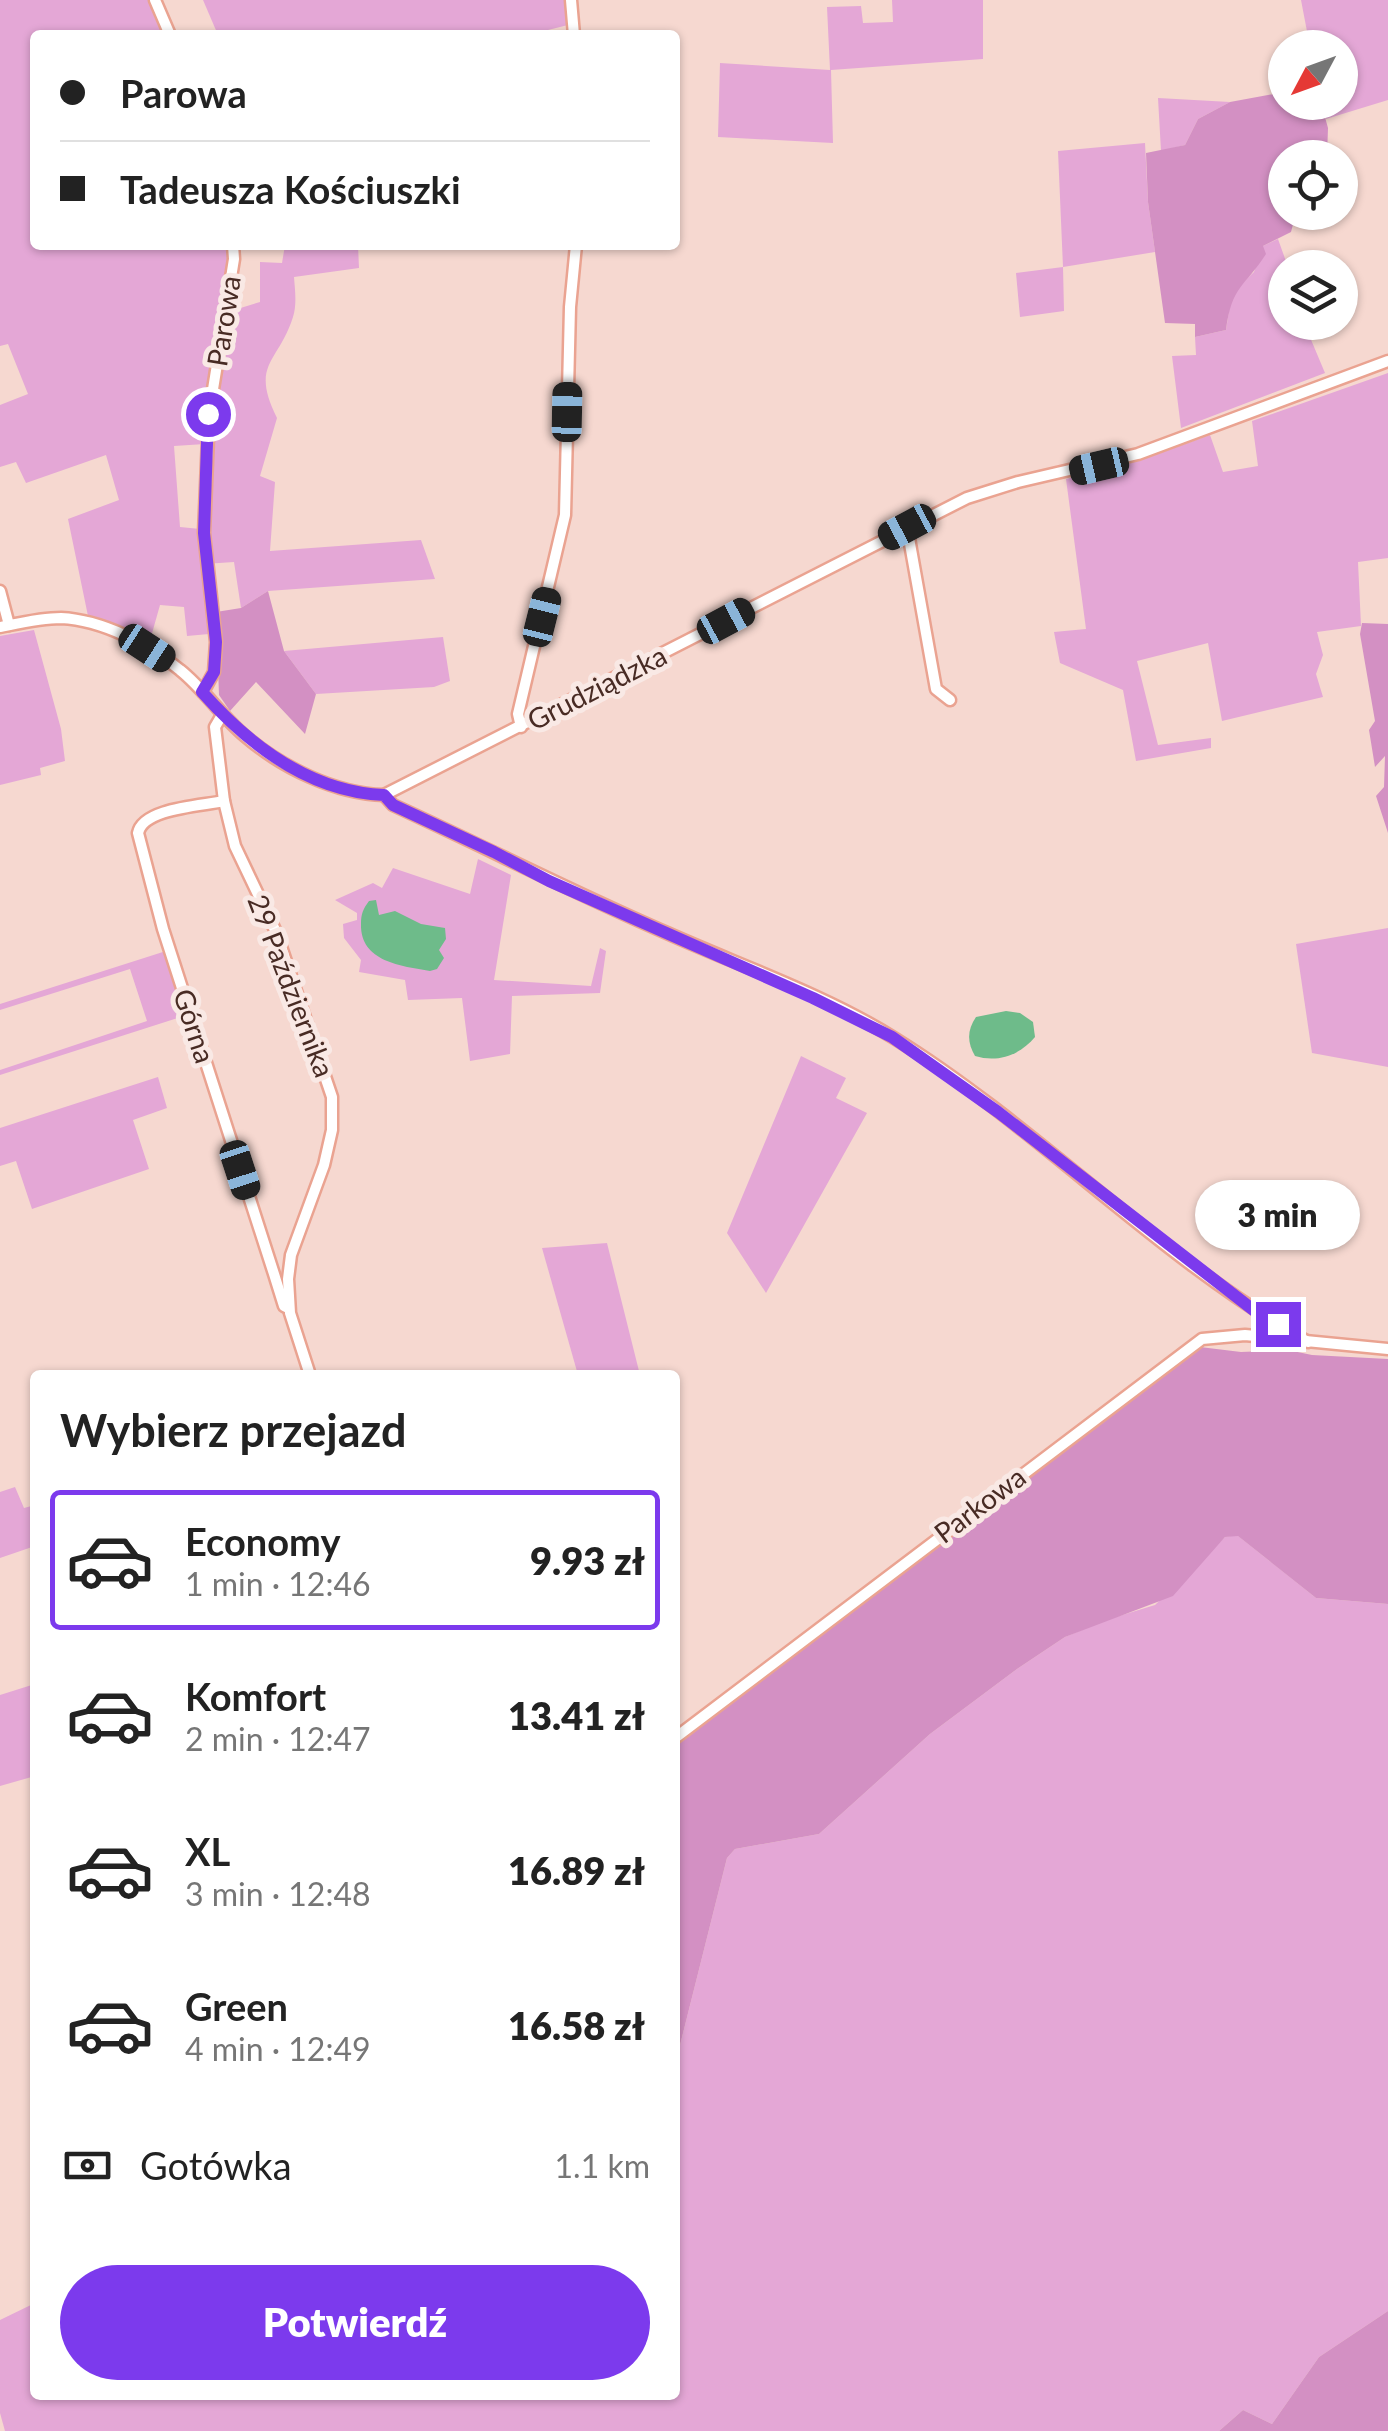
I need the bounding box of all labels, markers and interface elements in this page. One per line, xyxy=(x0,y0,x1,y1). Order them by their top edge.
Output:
north arrow xyxy=(1268,30,1358,120)
map controls xyxy=(1268,30,1358,340)
text: Parowa xyxy=(120,70,247,116)
button: locate xyxy=(1268,140,1358,230)
text: Tadeusza Kościuszki xyxy=(120,166,461,212)
button: layers xyxy=(1268,250,1358,340)
street label: Parowa xyxy=(199,273,247,369)
car xyxy=(551,382,583,442)
route start xyxy=(186,392,231,437)
car xyxy=(1066,445,1132,487)
car xyxy=(873,500,941,554)
car xyxy=(520,584,564,650)
car xyxy=(692,594,760,648)
car xyxy=(114,619,180,677)
street label: Grudziądzka xyxy=(521,638,672,737)
street label: 29 Października xyxy=(241,890,342,1082)
street label: Górna xyxy=(167,984,223,1067)
car xyxy=(216,1137,264,1203)
callout: 3 min xyxy=(1196,1179,1360,1249)
text: 3 min xyxy=(1238,1195,1317,1234)
route end xyxy=(1256,1302,1301,1347)
text: Wybierz przejazd xyxy=(60,1403,406,1457)
street label: Parkowa xyxy=(927,1459,1032,1549)
icon: car xyxy=(65,1515,155,1605)
text: Economy xyxy=(185,1518,340,1564)
text: 9.93 zł xyxy=(530,1537,645,1583)
text: 1 min · 12:46 xyxy=(185,1564,371,1603)
icon: car xyxy=(65,1670,155,1760)
text: Komfort xyxy=(185,1673,326,1719)
text: 13.41 zł xyxy=(508,1692,645,1738)
text: 2 min · 12:47 xyxy=(185,1719,371,1758)
icon: car xyxy=(65,1825,155,1915)
text: XL xyxy=(185,1828,230,1874)
text: 16.89 zł xyxy=(508,1847,645,1893)
text: 3 min · 12:48 xyxy=(185,1874,371,1913)
icon: car xyxy=(65,1980,155,2070)
text: Green xyxy=(185,1983,288,2029)
text: 16.58 zł xyxy=(508,2002,645,2048)
text: 4 min · 12:49 xyxy=(185,2029,371,2068)
icon: cash xyxy=(60,2138,115,2193)
text: Gotówka xyxy=(140,2142,292,2188)
text: 1.1 km xyxy=(555,2146,650,2185)
button: Potwierdź xyxy=(60,2265,650,2380)

